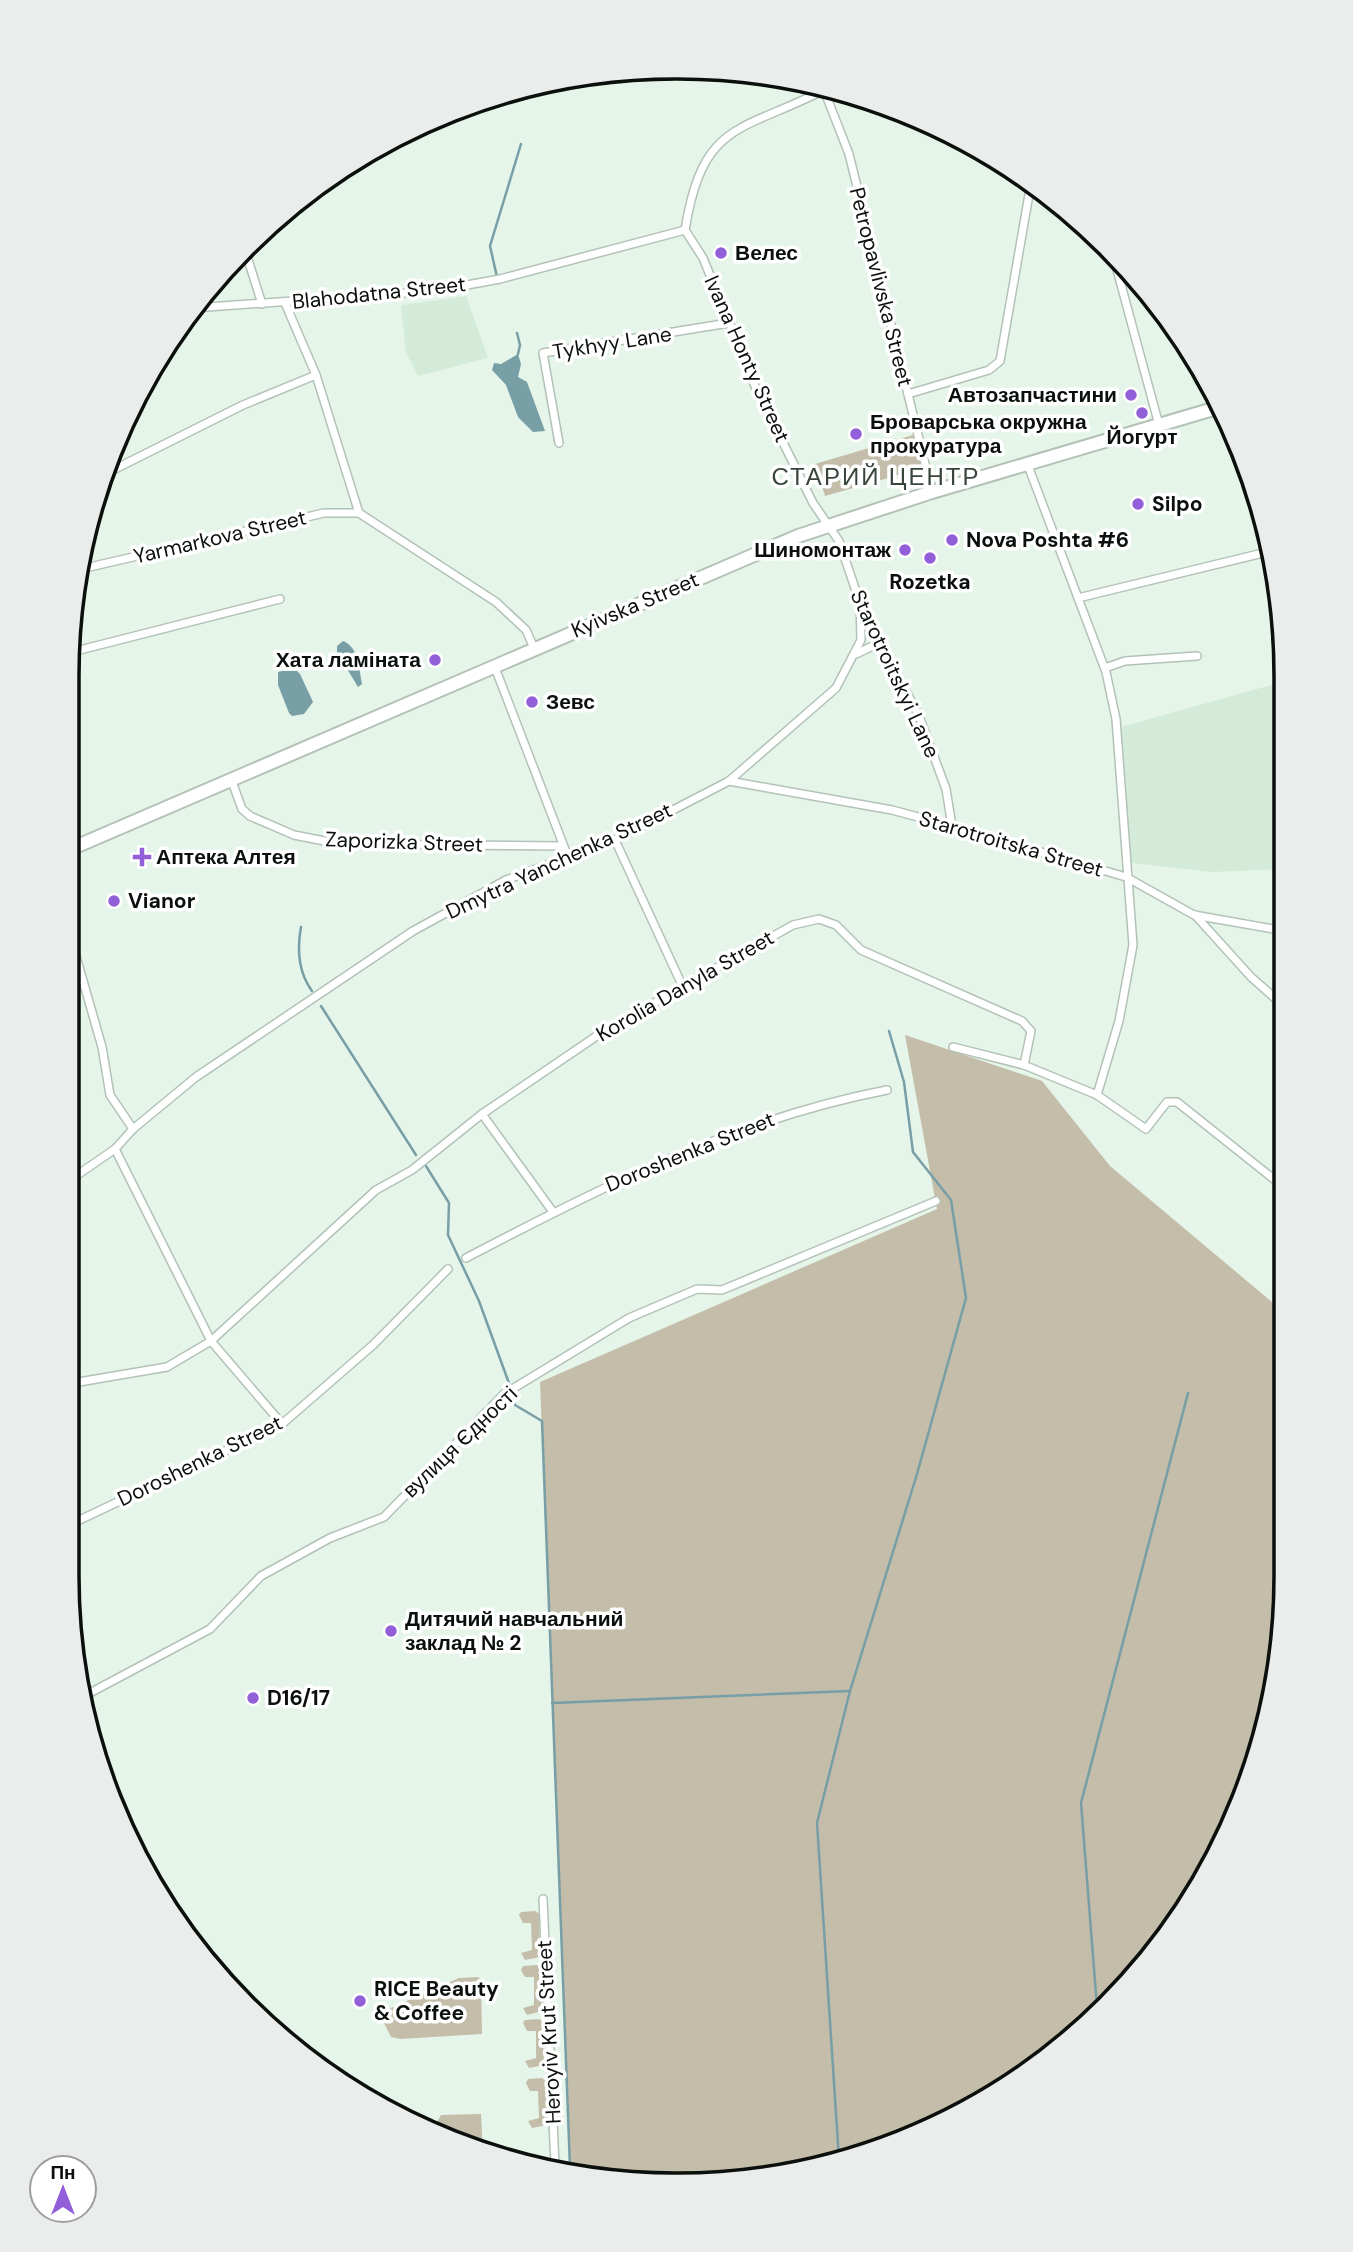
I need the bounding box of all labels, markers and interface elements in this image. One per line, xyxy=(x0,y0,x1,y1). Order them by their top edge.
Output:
street label: Petropavlivska Street xyxy=(843,185,919,389)
place label: Велес xyxy=(735,239,798,267)
marker: Велес xyxy=(713,245,729,261)
street label: Blahodatna Street xyxy=(291,270,467,316)
street label: Ivana Honty Street xyxy=(698,271,796,447)
street label: Tykhyy Lane xyxy=(550,320,674,366)
place label: Автозапчастини xyxy=(948,381,1117,409)
marker: Автозапчастини xyxy=(1123,387,1139,403)
marker: Йогурт xyxy=(1134,405,1150,421)
place label: Броварська окружна прокуратура xyxy=(870,408,1087,460)
place label: Йогурт xyxy=(1107,423,1177,451)
marker: Броварська окружна прокуратура xyxy=(848,426,864,442)
district label: СТАРИЙ ЦЕНТР xyxy=(771,461,981,492)
place label: Silpo xyxy=(1152,490,1203,518)
marker: Silpo xyxy=(1130,496,1146,512)
street label: Yarmarkova Street xyxy=(131,503,309,571)
place label: Nova Poshta #6 xyxy=(966,526,1129,554)
marker: Nova Poshta #6 xyxy=(944,532,960,548)
place label: Шиномонтаж xyxy=(754,536,892,564)
marker: Шиномонтаж xyxy=(897,542,913,558)
marker: Rozetka xyxy=(922,550,938,566)
street label: Kyivska Street xyxy=(567,566,703,644)
place label: Rozetka xyxy=(889,568,971,596)
street label: Starotroitskyi Lane xyxy=(844,585,946,763)
place label: Хата ламіната xyxy=(276,646,421,674)
marker: Хата ламіната xyxy=(427,652,443,668)
place label: Зевс xyxy=(546,688,595,716)
marker: Зевс xyxy=(524,694,540,710)
street label: Dmytra Yanchenka Street xyxy=(441,796,677,926)
street label: Starotroitska Street xyxy=(916,804,1106,884)
street label: Zaporizka Street xyxy=(325,825,483,859)
place label: Аптека Алтея xyxy=(156,843,296,871)
marker: Аптека Алтея xyxy=(134,849,150,865)
place label: Vianor xyxy=(128,887,196,915)
marker: Vianor xyxy=(106,893,122,909)
street label: Korolia Danyla Street xyxy=(591,924,779,1048)
street label: Doroshenka Street xyxy=(601,1105,779,1199)
street label: вулиця Єдності xyxy=(397,1380,523,1504)
street label: Doroshenka Street xyxy=(113,1409,287,1513)
place label: Дитячий навчальний заклад № 2 xyxy=(405,1605,623,1657)
marker: Дитячий навчальний заклад № 2 xyxy=(383,1623,399,1639)
place label: D16/17 xyxy=(267,1684,330,1712)
marker: D16/17 xyxy=(245,1690,261,1706)
street label: Heroyiv Krut Street xyxy=(530,1939,568,2125)
place label: RICE Beauty & Coffee xyxy=(374,1975,499,2027)
marker: RICE Beauty & Coffee xyxy=(352,1993,368,2009)
north arrow xyxy=(28,2154,98,2224)
text: Пн xyxy=(50,2160,76,2185)

